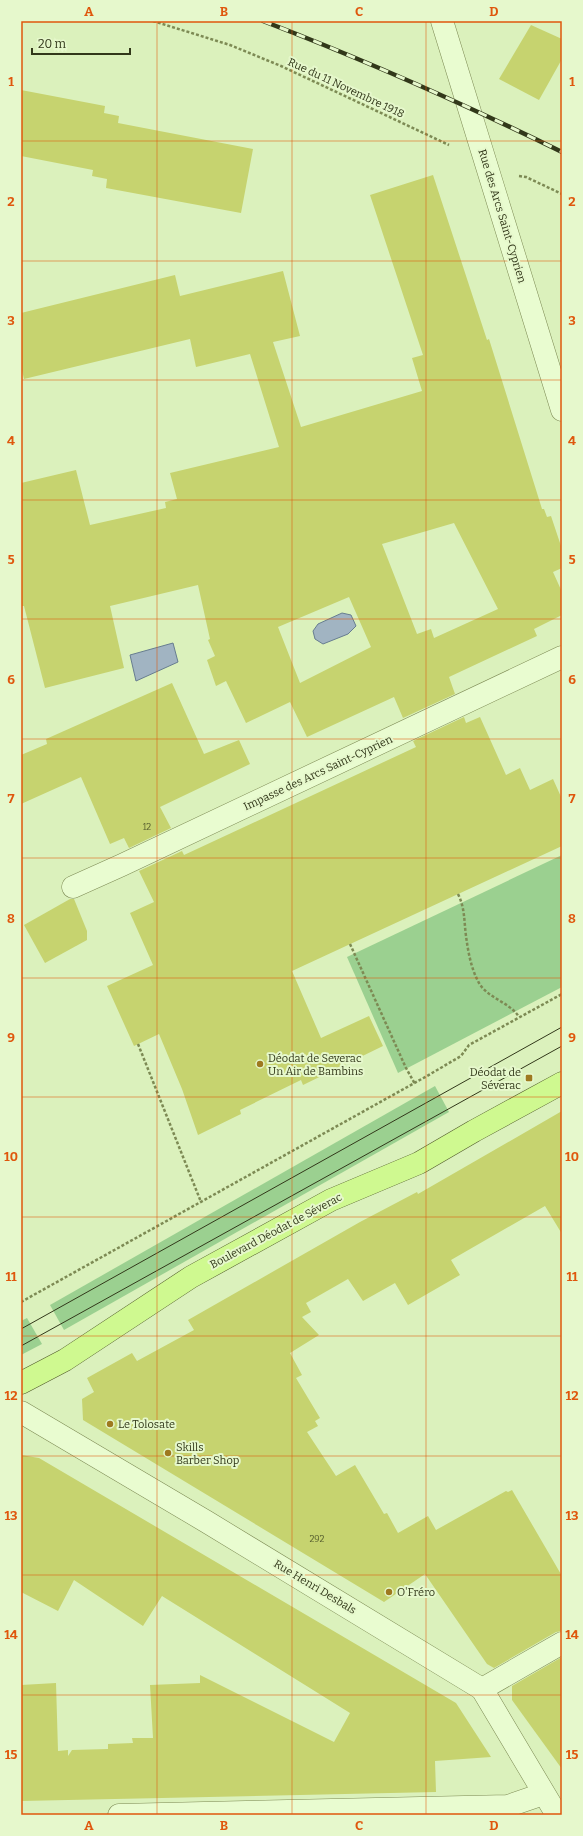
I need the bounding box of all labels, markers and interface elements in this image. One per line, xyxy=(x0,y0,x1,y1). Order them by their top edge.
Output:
text: A xyxy=(84,4,94,19)
text: B xyxy=(220,4,228,19)
text: C xyxy=(355,4,363,19)
text: D xyxy=(489,4,499,19)
scale bar xyxy=(32,30,130,56)
text: 20 m xyxy=(38,37,67,51)
street label: Rue du 11 Novembre 1918 xyxy=(286,55,406,121)
text: 1 xyxy=(8,74,14,89)
text: 1 xyxy=(569,74,575,89)
street label: Rue des Arcs Saint-Cyprien xyxy=(475,148,529,284)
text: 2 xyxy=(7,194,15,209)
text: 2 xyxy=(568,194,576,209)
text: 3 xyxy=(7,313,15,328)
text: 3 xyxy=(568,313,576,328)
text: 4 xyxy=(7,433,15,448)
text: 4 xyxy=(568,433,576,448)
text: 5 xyxy=(7,552,15,567)
text: 5 xyxy=(568,552,576,567)
text: 6 xyxy=(7,672,15,687)
text: 6 xyxy=(568,672,576,687)
street label: Impasse des Arcs Saint-Cyprien xyxy=(242,733,395,813)
text: 7 xyxy=(8,791,15,806)
text: 7 xyxy=(569,791,576,806)
house number: 12 xyxy=(143,822,151,832)
text: 8 xyxy=(7,911,15,926)
text: 8 xyxy=(568,911,576,926)
text: 9 xyxy=(7,1030,15,1045)
text: 9 xyxy=(568,1030,576,1045)
place label: Déodat de Severac Un Air de Bambins xyxy=(268,1052,363,1078)
marker: Déodat de Severac Un Air de Bambins xyxy=(255,1059,265,1069)
place label: Déodat de Séverac xyxy=(470,1066,521,1092)
marker: Déodat de Séverac xyxy=(524,1073,534,1083)
text: 10 xyxy=(4,1149,18,1164)
text: 10 xyxy=(565,1149,579,1164)
street label: Boulevard Déodat de Séverac xyxy=(208,1190,345,1271)
text: 11 xyxy=(5,1269,17,1284)
text: 11 xyxy=(566,1269,578,1284)
text: 12 xyxy=(5,1388,17,1403)
text: 12 xyxy=(566,1388,578,1403)
place label: Le Tolosate xyxy=(118,1418,175,1431)
marker: Le Tolosate xyxy=(105,1419,115,1429)
place label: Skills Barber Shop xyxy=(176,1441,240,1467)
marker: Skills Barber Shop xyxy=(163,1448,173,1458)
text: 13 xyxy=(4,1508,18,1523)
text: 13 xyxy=(565,1508,579,1523)
house number: 292 xyxy=(309,1534,325,1544)
street label: Rue Henri Desbals xyxy=(271,1557,359,1617)
place label: O'Fréro xyxy=(397,1586,435,1599)
marker: O'Fréro xyxy=(384,1587,394,1597)
text: 14 xyxy=(4,1627,18,1642)
text: 14 xyxy=(565,1627,579,1642)
text: 15 xyxy=(5,1747,17,1762)
text: 15 xyxy=(566,1747,578,1762)
text: A xyxy=(84,1818,94,1833)
text: B xyxy=(220,1818,228,1833)
text: C xyxy=(355,1818,363,1833)
text: D xyxy=(489,1818,499,1833)

